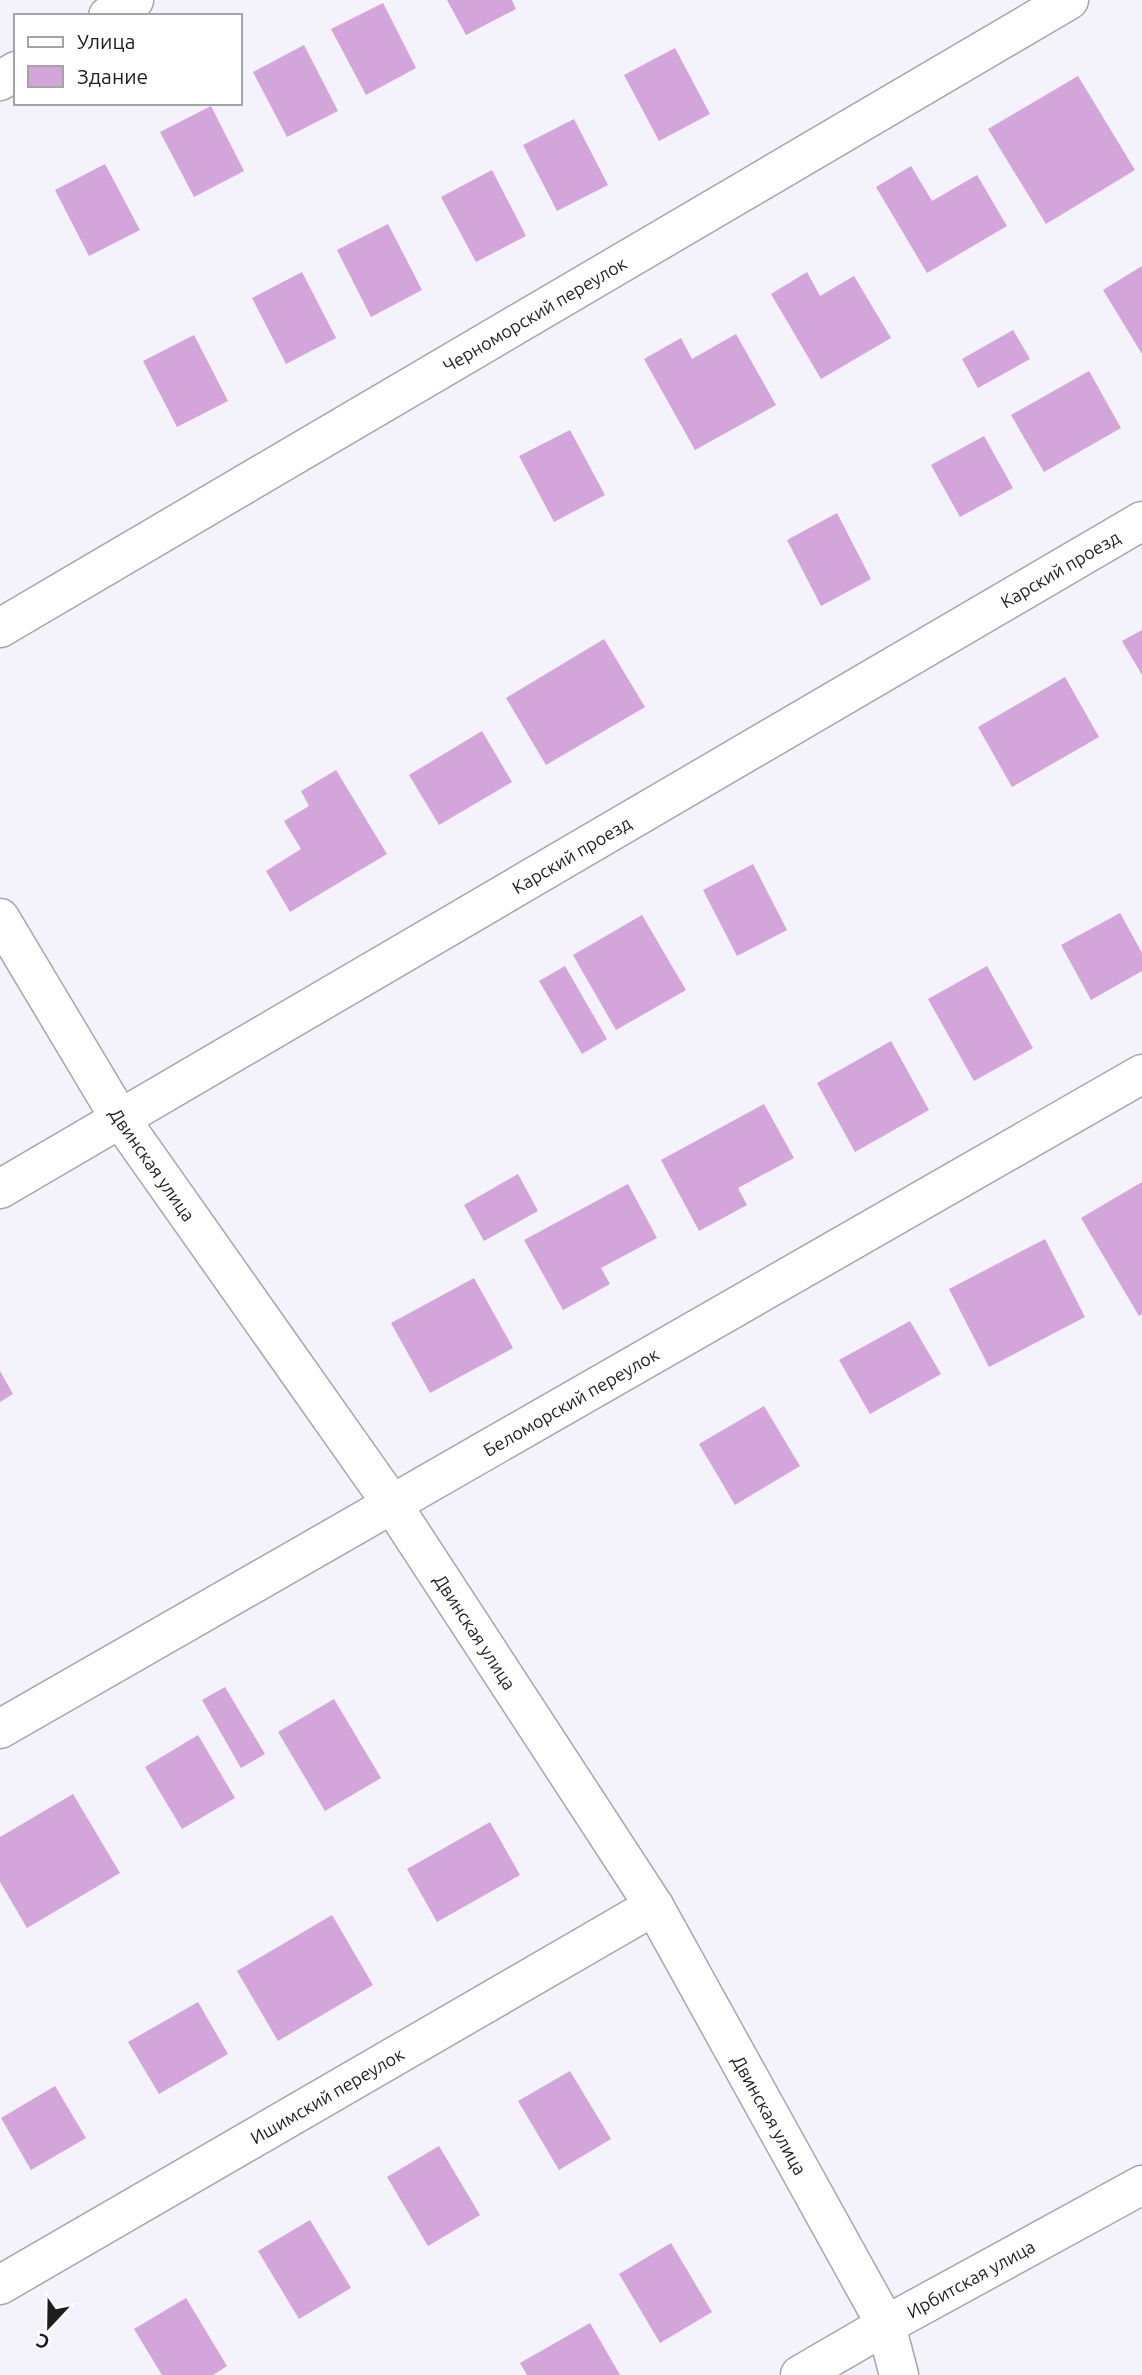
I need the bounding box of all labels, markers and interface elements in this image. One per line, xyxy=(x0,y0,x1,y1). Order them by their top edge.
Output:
legend xyxy=(14,14,242,105)
text: Улица xyxy=(77,29,135,53)
text: Здание xyxy=(77,64,148,88)
street label: Черноморский переулок xyxy=(439,252,630,376)
street label: Карский проезд xyxy=(997,526,1123,612)
street label: Карский проезд xyxy=(508,812,635,897)
street label: Двинская улица xyxy=(106,1104,199,1225)
street label: Беломорский переулок xyxy=(480,1343,662,1460)
street label: Двинская улица xyxy=(430,1570,520,1693)
street label: Ишимский переулок xyxy=(247,2043,407,2148)
street label: Двинская улица xyxy=(728,2052,811,2178)
street label: Ирбитская улица xyxy=(903,2236,1038,2322)
north arrow xyxy=(14,2291,84,2361)
text: С xyxy=(33,2329,52,2354)

